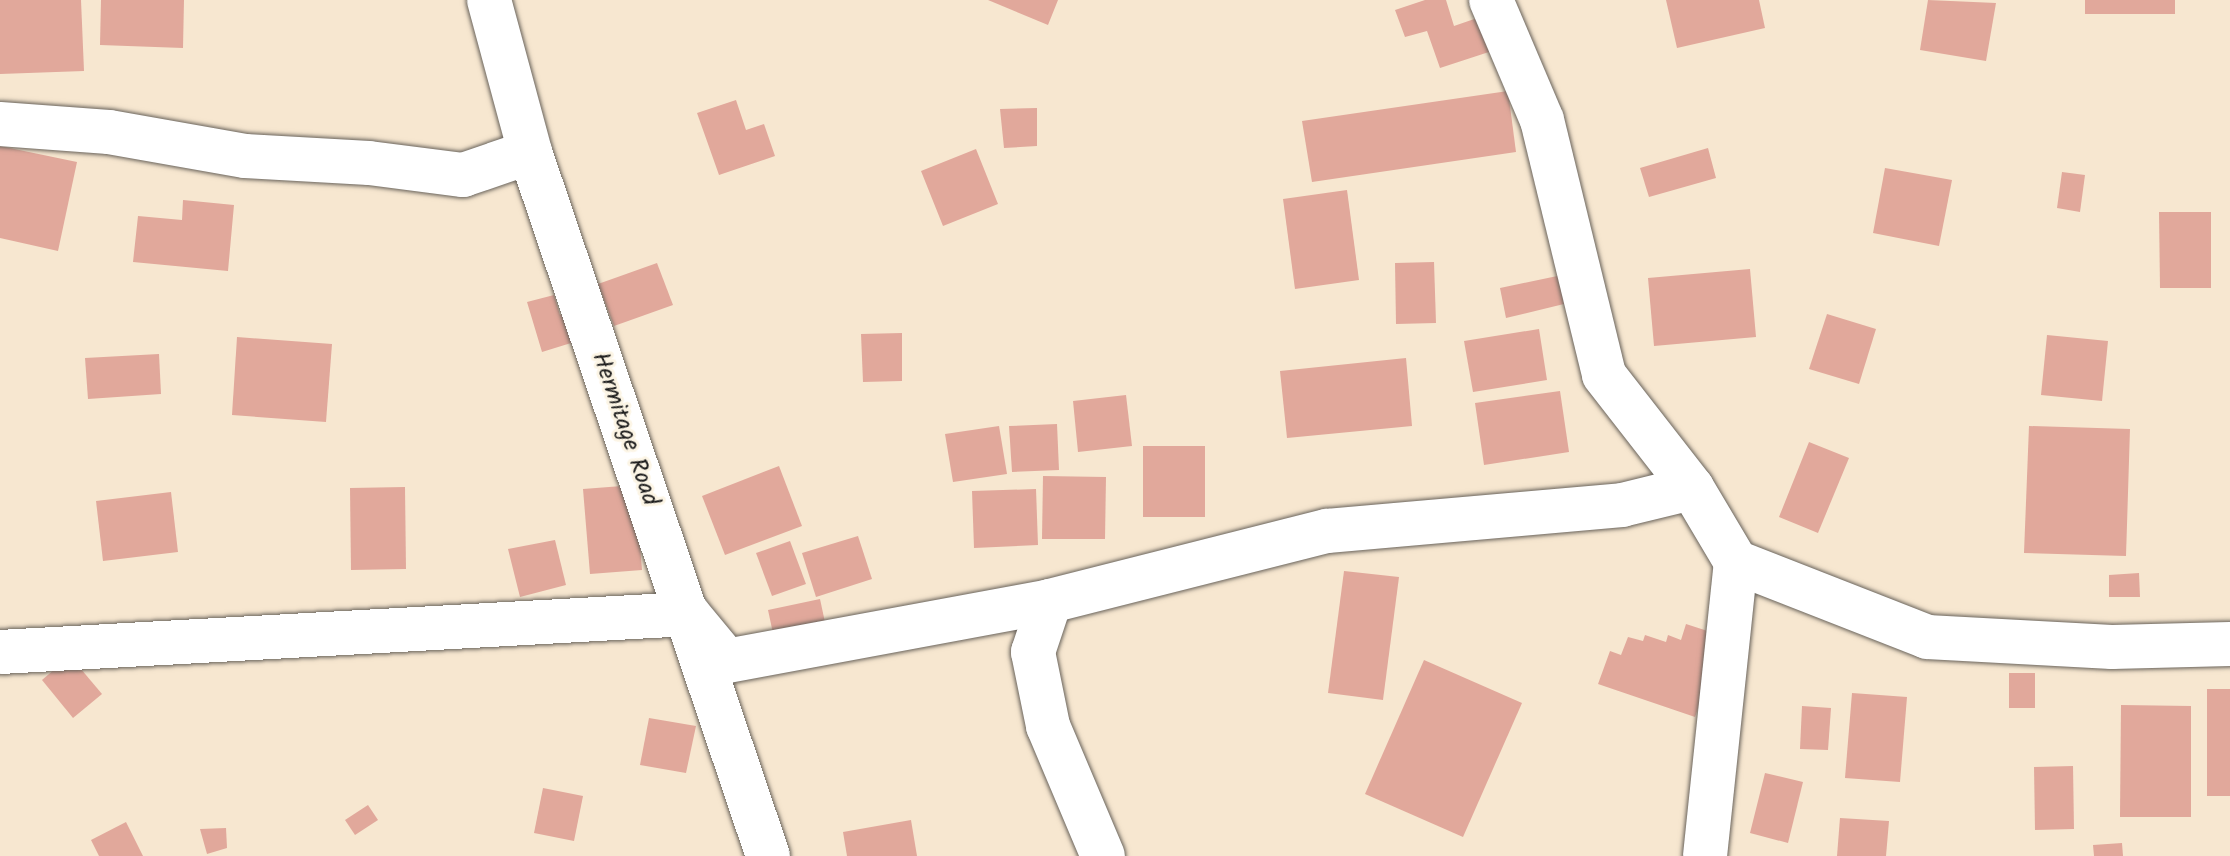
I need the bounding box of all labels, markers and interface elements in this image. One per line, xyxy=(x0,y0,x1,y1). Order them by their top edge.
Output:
street label: Hermitage Road xyxy=(585,349,665,509)

